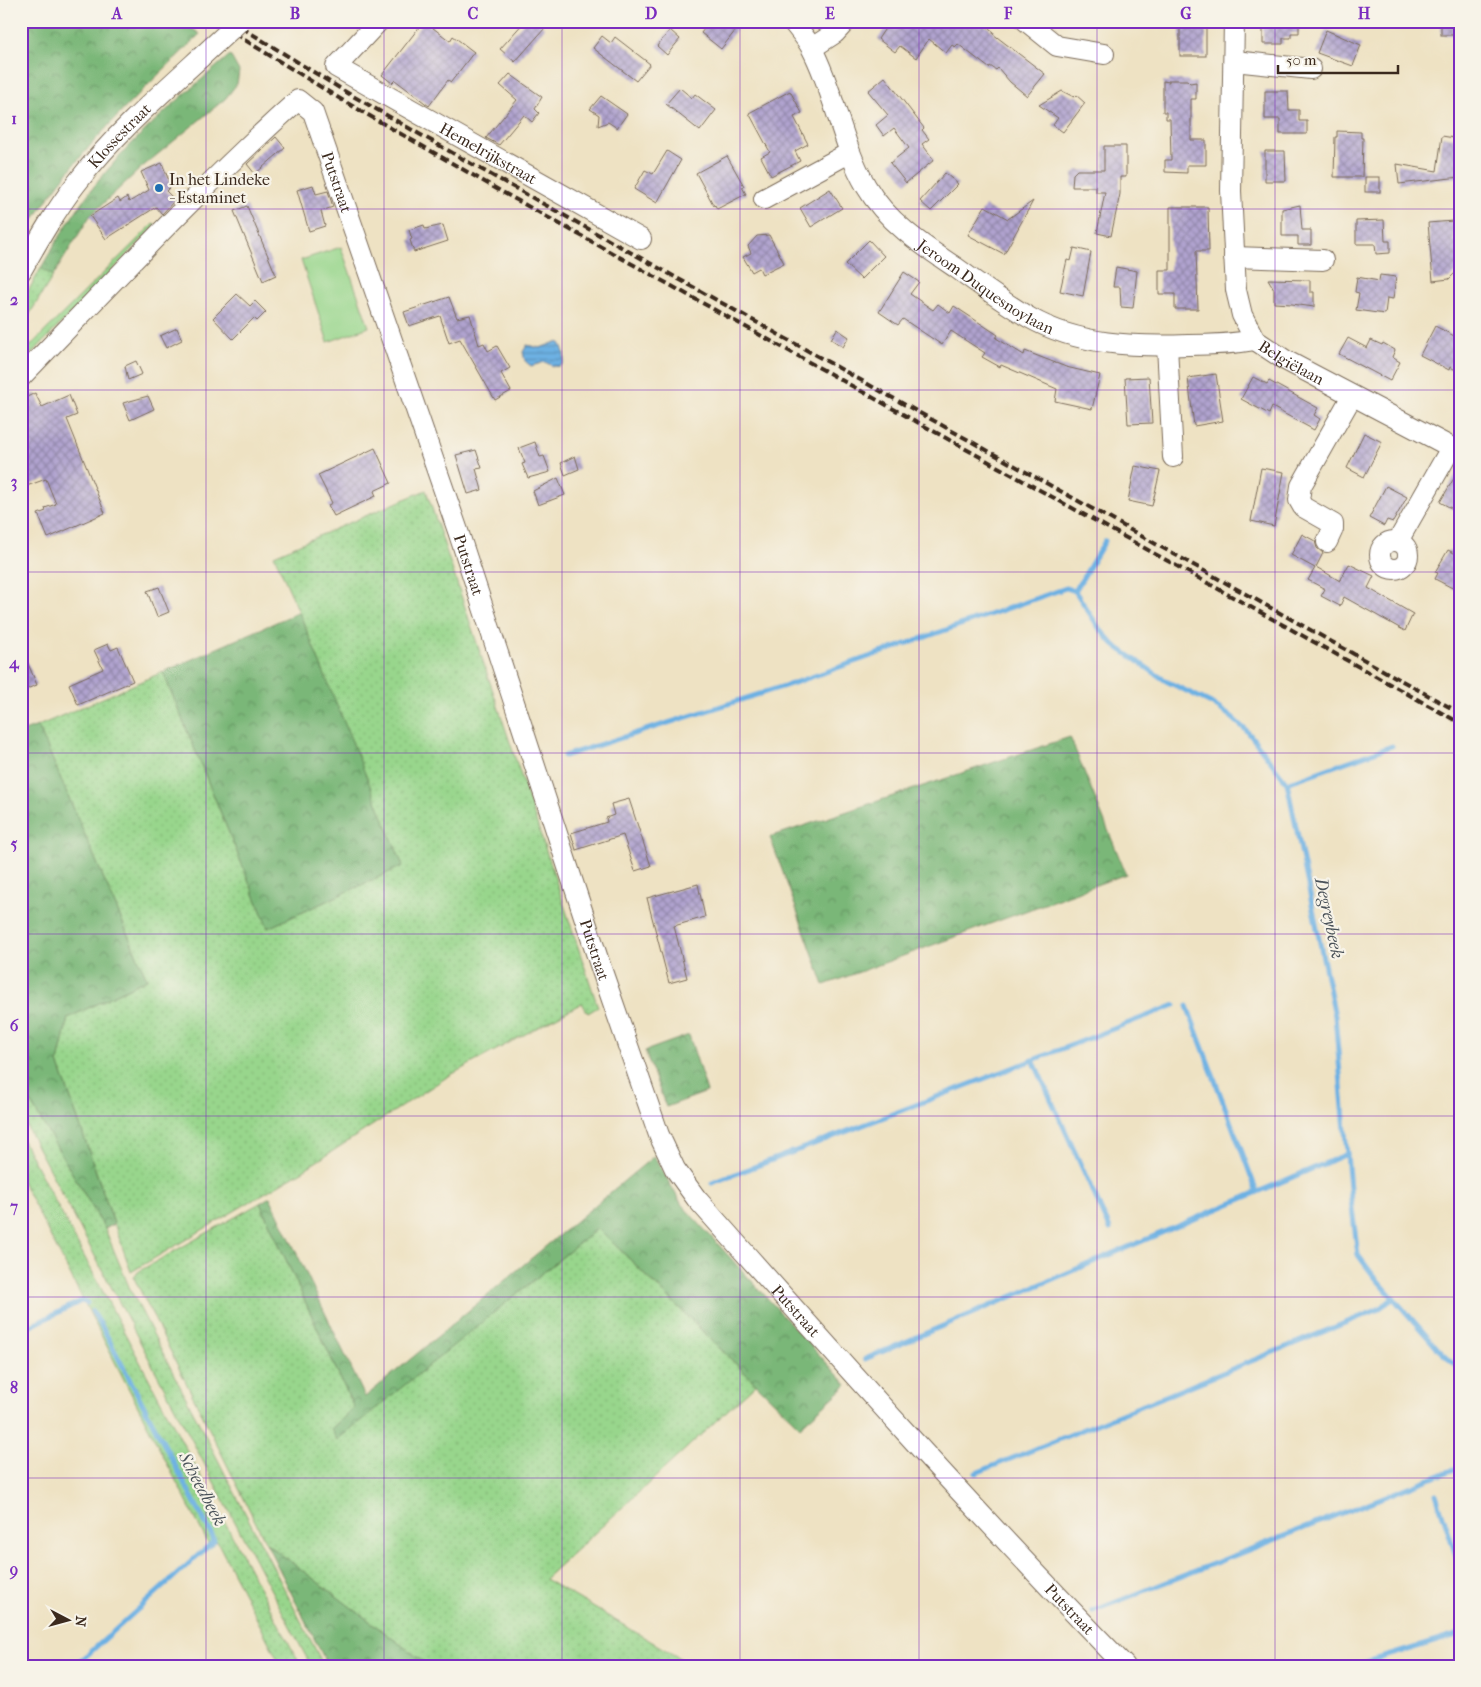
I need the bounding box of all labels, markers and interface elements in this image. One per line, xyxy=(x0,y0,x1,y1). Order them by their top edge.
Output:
text: A xyxy=(111,4,123,23)
text: B xyxy=(290,4,300,23)
text: C xyxy=(468,4,479,23)
text: D xyxy=(645,4,657,23)
text: E xyxy=(825,4,835,23)
text: F xyxy=(1003,4,1013,23)
text: G xyxy=(1180,4,1192,23)
text: H xyxy=(1358,4,1371,23)
scale bar xyxy=(1278,42,1398,74)
text: 50 m xyxy=(1286,51,1317,69)
street label: Klossestraat xyxy=(84,99,155,172)
text: 1 xyxy=(11,109,17,128)
street label: Hemelrijkstraat xyxy=(436,118,541,188)
street label: Putstraat xyxy=(318,149,357,215)
place label: In het Lindeke - Estaminet xyxy=(169,170,270,207)
marker: In het Lindeke - Estaminet xyxy=(153,182,165,194)
street label: Jeroom Duquesnoylaan xyxy=(912,234,1057,338)
text: 2 xyxy=(10,290,18,309)
street label: Belgiëlaan xyxy=(1255,336,1328,389)
text: 3 xyxy=(11,472,17,492)
street label: Putstraat xyxy=(450,532,488,598)
text: 4 xyxy=(8,653,20,673)
text: 5 xyxy=(11,834,18,853)
water label: Degreybeek xyxy=(1310,875,1348,960)
street label: Putstraat xyxy=(576,917,614,983)
text: 6 xyxy=(10,1016,19,1035)
text: 7 xyxy=(9,1197,18,1216)
street label: Putstraat xyxy=(768,1281,824,1341)
text: 8 xyxy=(10,1378,18,1397)
water label: Scheedbeek xyxy=(173,1448,230,1530)
text: 9 xyxy=(9,1560,18,1580)
street label: Putstraat xyxy=(1041,1579,1099,1639)
north arrow xyxy=(42,1594,92,1644)
text: N xyxy=(71,1615,89,1628)

